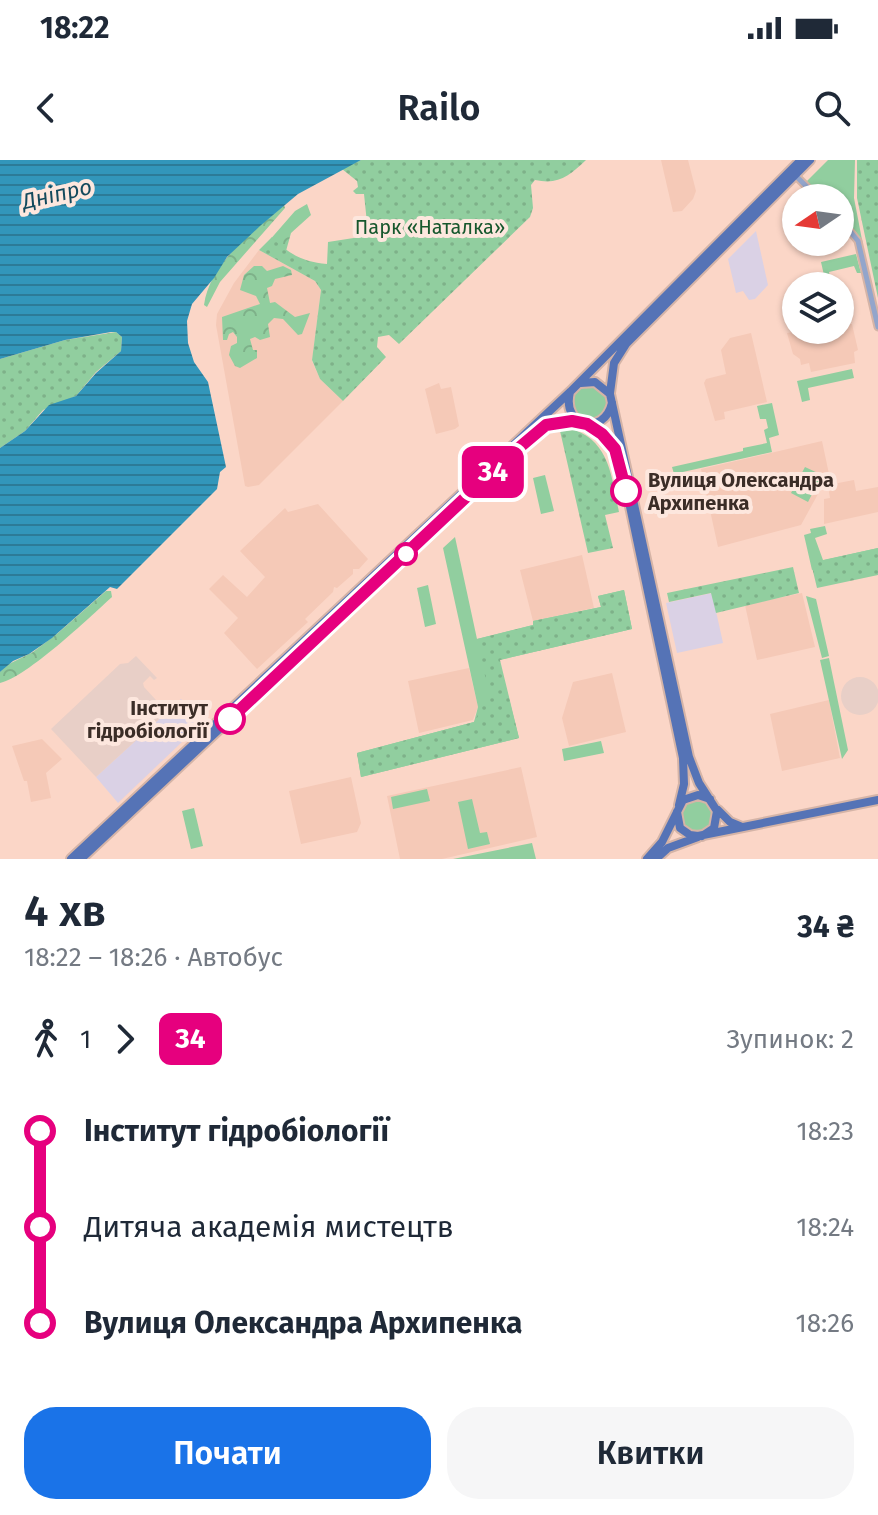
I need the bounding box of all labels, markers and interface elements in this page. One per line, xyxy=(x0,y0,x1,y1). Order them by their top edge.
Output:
text: 18:22 xyxy=(40,10,110,46)
icon: back xyxy=(24,86,68,130)
text: Railo xyxy=(397,86,481,130)
icon: search xyxy=(810,86,854,130)
water label: Дніпро xyxy=(18,173,94,216)
north arrow xyxy=(782,184,854,256)
map controls xyxy=(782,184,854,344)
park label: Парк «Наталка» xyxy=(355,215,505,239)
button: layers xyxy=(782,272,854,344)
line badge: 34 xyxy=(457,446,529,498)
text: 34 xyxy=(478,455,508,488)
place label: Вулиця Олександра Архипенка xyxy=(647,468,834,515)
marker: Вулиця Олександра Архипенка xyxy=(611,476,641,506)
unlabelled marker xyxy=(395,543,417,565)
place label: Інститут гідробіології xyxy=(87,696,209,743)
marker: Інститут гідробіології xyxy=(215,704,245,734)
text: 4 хв xyxy=(24,885,106,938)
text: 34 ₴ xyxy=(797,909,854,945)
text: 18:22 – 18:26 · Автобус xyxy=(24,942,283,973)
icon: walk xyxy=(24,1017,68,1061)
icon: forward xyxy=(103,1017,147,1061)
text: 34 xyxy=(175,1022,206,1055)
text: 1 xyxy=(80,1024,91,1055)
text: Зупинок: 2 xyxy=(727,1024,854,1055)
text: Інститут гідробіології xyxy=(84,1113,389,1149)
text: 18:23 xyxy=(796,1116,854,1147)
text: Дитяча академія мистецтв xyxy=(84,1209,454,1245)
text: 18:24 xyxy=(796,1212,854,1243)
text: Вулиця Олександра Архипенка xyxy=(84,1305,522,1341)
text: 18:26 xyxy=(795,1308,854,1339)
button: Почати xyxy=(24,1407,431,1499)
button: Квитки xyxy=(447,1407,854,1499)

